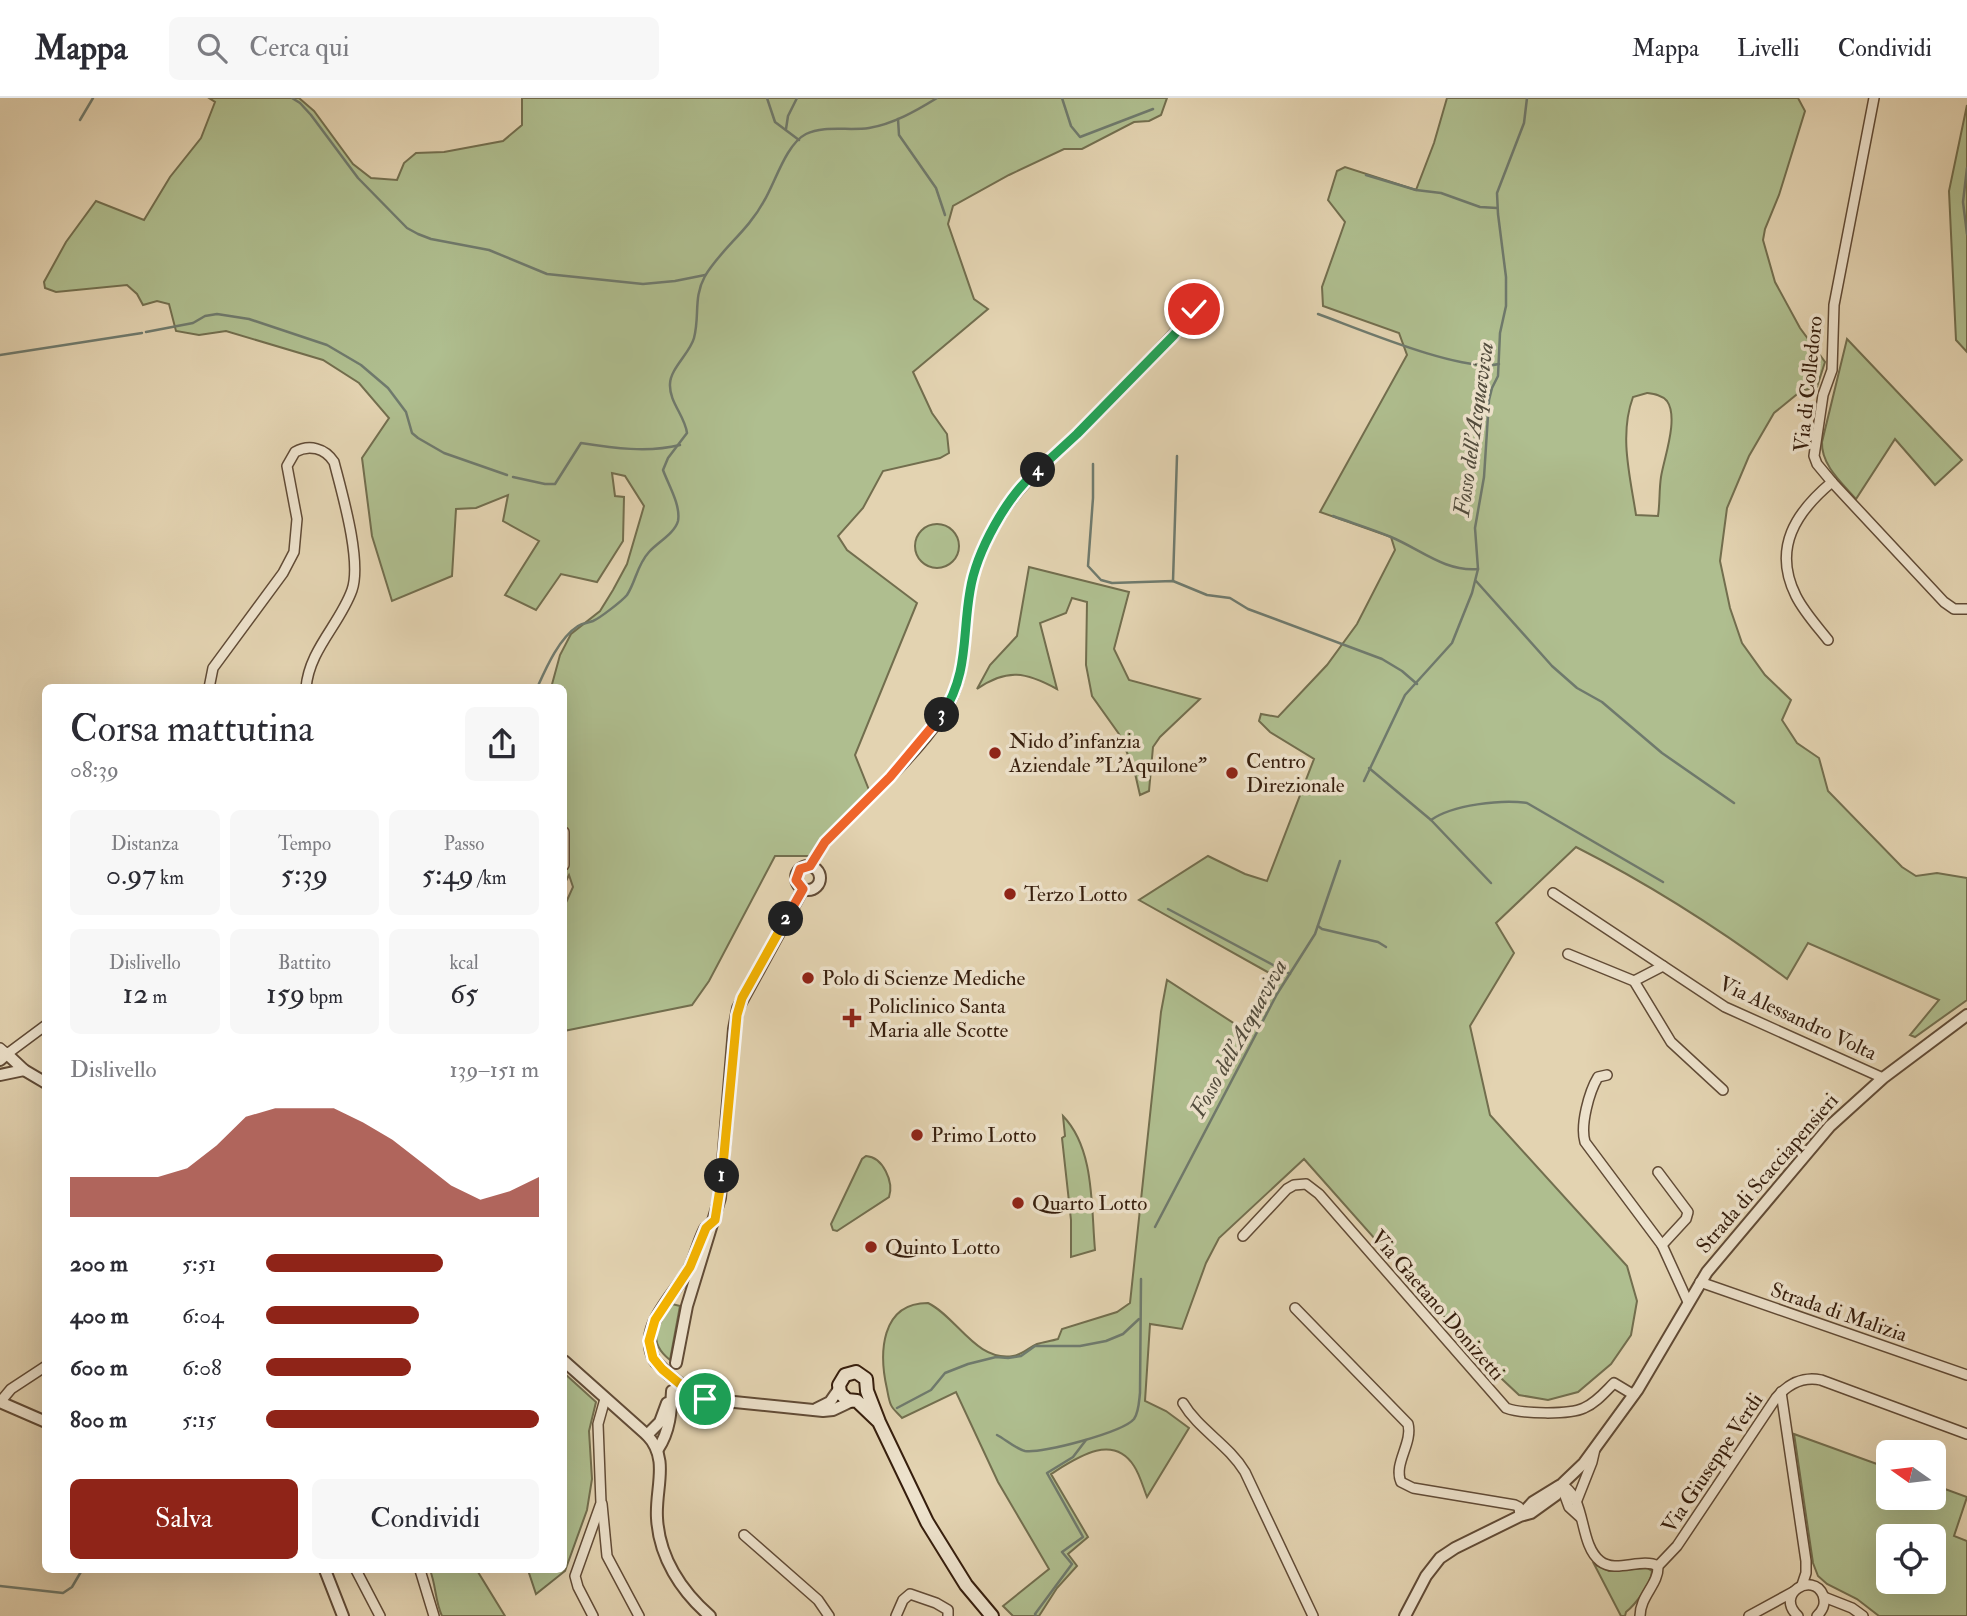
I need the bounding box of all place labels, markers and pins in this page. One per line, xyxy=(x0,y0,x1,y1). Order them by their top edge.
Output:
pin xyxy=(1164,279,1224,339)
pin: 4 xyxy=(1020,452,1056,488)
pin: 3 xyxy=(925,698,960,732)
place label: Nido d'infanzia Aziendale "L'Aquilone" xyxy=(1008,728,1207,779)
marker: Nido d'infanzia Aziendale "L'Aquilone" xyxy=(987,745,1003,761)
place label: Centro Direzionale xyxy=(1246,748,1345,799)
marker: Centro Direzionale xyxy=(1224,765,1240,781)
place label: Terzo Lotto xyxy=(1024,881,1127,908)
marker: Terzo Lotto xyxy=(1002,886,1018,902)
pin: 2 xyxy=(768,902,804,936)
place label: Polo di Scienze Mediche xyxy=(822,965,1026,992)
marker: Polo di Scienze Mediche xyxy=(800,970,816,986)
place label: Policlinico Santa Maria alle Scotte xyxy=(868,993,1009,1044)
marker: Policlinico Santa Maria alle Scotte xyxy=(842,1008,862,1028)
place label: Primo Lotto xyxy=(931,1122,1036,1149)
marker: Primo Lotto xyxy=(909,1127,925,1143)
pin: 1 xyxy=(704,1158,740,1194)
place label: Quarto Lotto xyxy=(1032,1190,1147,1217)
marker: Quarto Lotto xyxy=(1010,1195,1026,1211)
place label: Quinto Lotto xyxy=(885,1234,1000,1261)
marker: Quinto Lotto xyxy=(863,1239,879,1255)
pin xyxy=(675,1369,735,1429)

